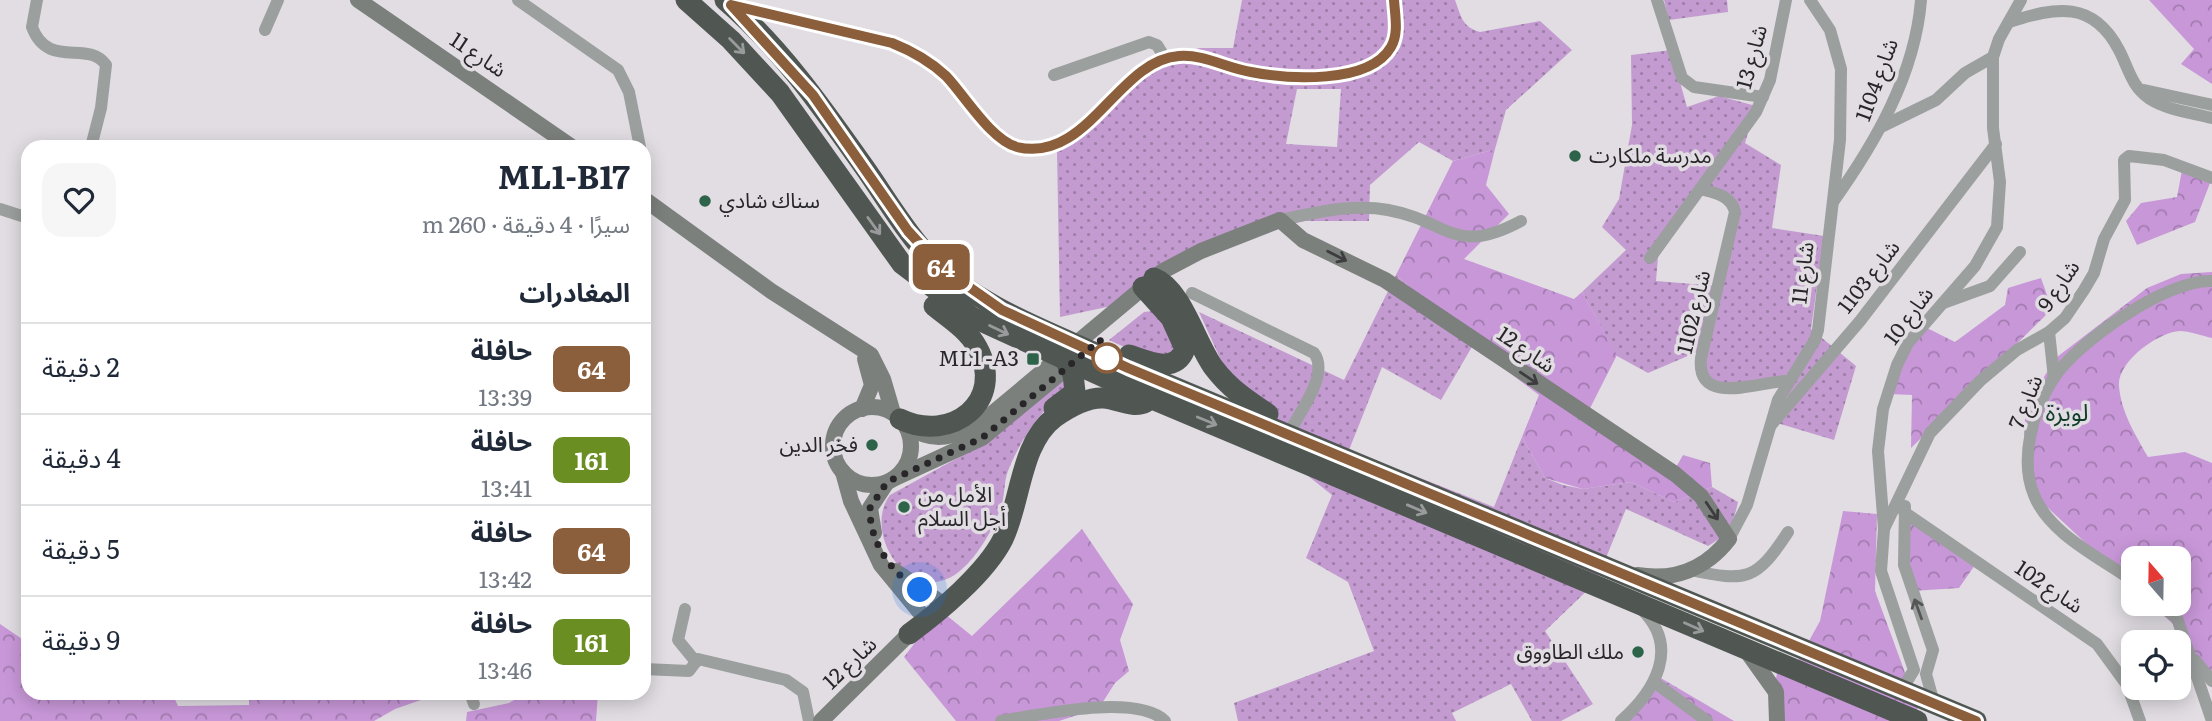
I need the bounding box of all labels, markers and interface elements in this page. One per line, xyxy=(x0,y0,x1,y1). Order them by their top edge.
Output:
street label: شارع 13 xyxy=(1726,21,1775,92)
street label: شارع 11 xyxy=(444,23,514,85)
street label: شارع 1104 xyxy=(1845,33,1906,126)
one-way arrow xyxy=(728,37,745,54)
place label: مدرسة ملكارت xyxy=(1589,138,1712,169)
marker: مدرسة ملكارت xyxy=(1567,148,1583,164)
text: ML1-B17 xyxy=(498,150,630,199)
button: heart xyxy=(42,163,116,237)
place label: سناك شادي xyxy=(719,183,820,217)
marker: سناك شادي xyxy=(697,193,713,209)
text: سيرًا · 4 دقيقة · 260 m xyxy=(422,206,630,240)
one-way arrow xyxy=(867,216,881,235)
street label: شارع 1103 xyxy=(1829,232,1907,320)
street label: شارع 11 xyxy=(1781,240,1822,306)
line badge: 64 xyxy=(909,244,972,290)
text: 64 xyxy=(927,249,955,284)
one-way arrow xyxy=(1326,250,1347,264)
street label: شارع 9 xyxy=(2028,253,2087,318)
street label: شارع 1102 xyxy=(1667,267,1718,357)
text: المغادرات xyxy=(519,271,630,310)
street label: شارع 10 xyxy=(1875,279,1941,351)
street label: شارع 12 xyxy=(1491,317,1563,380)
one-way arrow xyxy=(988,323,1009,337)
text: حافلة xyxy=(471,329,532,368)
place label: ML1 -A3 xyxy=(938,341,1019,372)
unlabelled marker xyxy=(1092,343,1122,373)
text: 2 دقيقة xyxy=(42,346,120,385)
text: 64 xyxy=(577,351,606,386)
marker: ML1 -A3 xyxy=(1025,351,1041,367)
street label: شارع 7 xyxy=(1999,369,2050,433)
one-way arrow xyxy=(1519,370,1538,385)
text: 13:39 xyxy=(478,379,532,413)
district label: لويزة xyxy=(2045,393,2089,428)
one-way arrow xyxy=(1195,416,1217,429)
text: حافلة xyxy=(471,420,532,459)
place label: فخر الدين xyxy=(779,427,858,458)
text: 4 دقيقة xyxy=(42,437,121,476)
marker: فخر الدين xyxy=(864,437,880,453)
text: 161 xyxy=(575,442,608,477)
text: 13:41 xyxy=(481,470,532,504)
place label: الأمل من أجل السلام xyxy=(918,477,1006,535)
marker: الأمل من أجل السلام xyxy=(896,499,912,515)
one-way arrow xyxy=(1705,501,1719,520)
one-way arrow xyxy=(1405,503,1427,516)
text: حافلة xyxy=(471,511,532,550)
text: 5 دقيقة xyxy=(42,528,120,567)
text: 64 xyxy=(577,533,606,568)
north arrow xyxy=(2121,546,2191,616)
map controls xyxy=(2121,546,2191,700)
street label: شارع 102 xyxy=(2009,551,2091,621)
text: 13:42 xyxy=(479,561,532,595)
your location xyxy=(902,572,937,607)
one-way arrow xyxy=(1911,599,1924,621)
text: حافلة xyxy=(471,602,532,641)
text: 9 دقيقة xyxy=(42,619,120,658)
one-way arrow xyxy=(1682,621,1704,634)
text: 161 xyxy=(575,624,608,659)
street label: شارع 12 xyxy=(814,628,884,696)
button: locate xyxy=(2121,630,2191,700)
place label: ملك الطاووق xyxy=(1517,634,1624,665)
marker: ملك الطاووق xyxy=(1630,644,1646,660)
text: 13:46 xyxy=(478,652,532,686)

